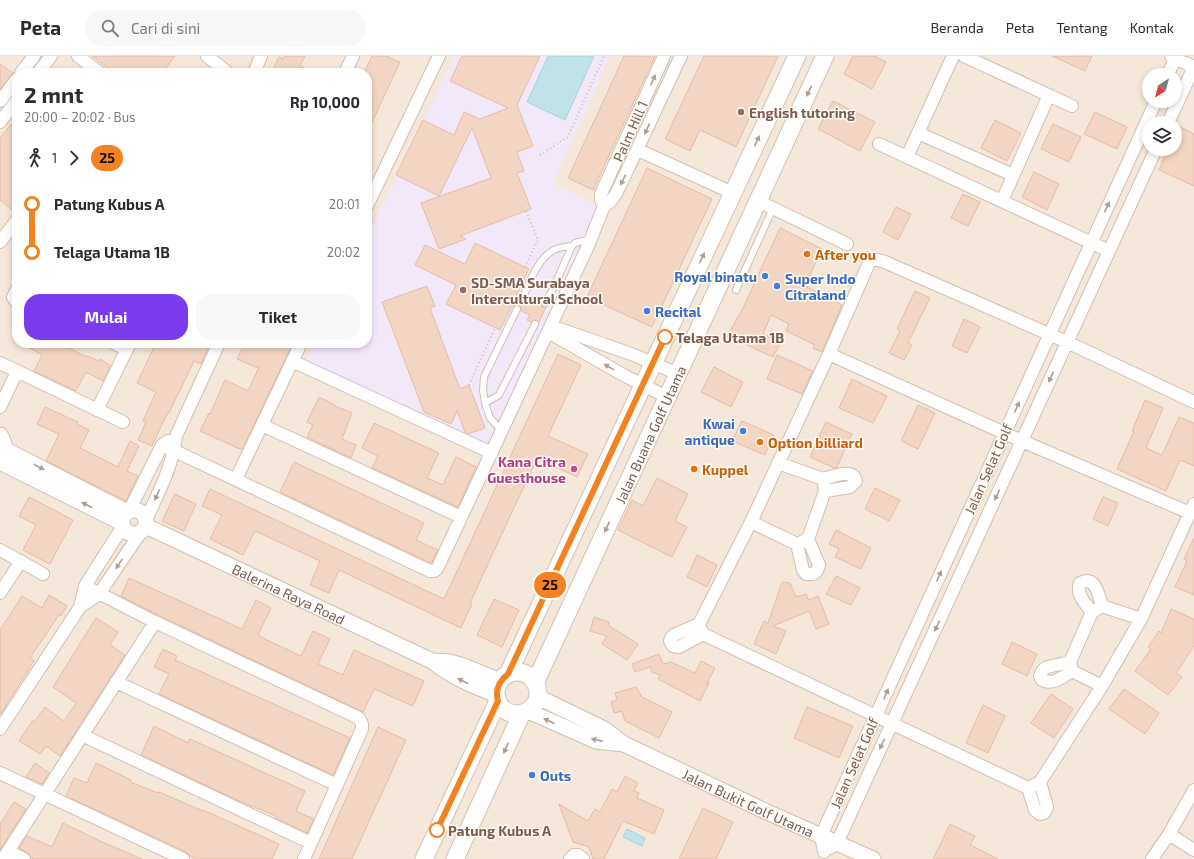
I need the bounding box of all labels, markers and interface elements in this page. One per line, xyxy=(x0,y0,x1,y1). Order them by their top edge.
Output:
search box xyxy=(85,10,365,46)
text: Peta xyxy=(20,16,61,39)
icon: search xyxy=(99,17,121,39)
text: Cari di sini xyxy=(131,19,200,37)
text: Beranda xyxy=(930,19,984,36)
text: Peta xyxy=(1006,19,1034,36)
text: Tentang xyxy=(1056,19,1108,36)
text: Kontak xyxy=(1130,19,1174,36)
north arrow xyxy=(1142,68,1182,108)
map controls xyxy=(1142,68,1182,156)
one-way arrow xyxy=(650,74,656,86)
text: 2 mnt xyxy=(24,81,83,107)
one-way arrow xyxy=(806,86,812,97)
text: Rp 10,000 xyxy=(290,93,360,111)
street label: Palm Hill 1 xyxy=(609,98,651,164)
place label: English tutoring xyxy=(749,104,855,121)
marker: English tutoring xyxy=(736,107,746,117)
text: 20:00 – 20:02 · Bus xyxy=(24,109,136,125)
button: layers xyxy=(1142,116,1182,156)
one-way arrow xyxy=(644,124,650,135)
one-way arrow xyxy=(754,135,760,146)
icon: walk xyxy=(24,147,46,169)
icon: forward xyxy=(63,147,85,169)
text: 25 xyxy=(99,149,115,166)
text: 1 xyxy=(52,150,57,166)
one-way arrow xyxy=(620,174,626,186)
text: Patung Kubus A xyxy=(54,195,165,213)
text: 20:01 xyxy=(329,196,360,212)
one-way arrow xyxy=(1104,201,1111,213)
text: Telaga Utama 1B xyxy=(54,243,170,261)
text: 20:02 xyxy=(327,244,360,260)
place label: After you xyxy=(815,246,876,263)
marker: After you xyxy=(802,249,812,259)
one-way arrow xyxy=(699,253,705,264)
place label: Royal binatu xyxy=(674,268,757,285)
place label: Super Indo Citraland xyxy=(785,270,856,303)
marker: Royal binatu xyxy=(760,271,770,281)
place label: SD-SMA Surabaya Intercultural School xyxy=(471,274,603,307)
marker: Super Indo Citraland xyxy=(772,281,782,291)
marker: SD-SMA Surabaya Intercultural School xyxy=(458,285,468,295)
button: Mulai xyxy=(24,294,188,340)
button: Tiket xyxy=(196,294,360,340)
place label: Recital xyxy=(655,303,702,320)
marker: Recital xyxy=(642,306,652,316)
marker: Telaga Utama 1B xyxy=(657,329,673,345)
place label: Telaga Utama 1B xyxy=(676,329,784,346)
one-way arrow xyxy=(603,363,615,370)
street label: Jalan Buana Golf Utama xyxy=(611,363,689,506)
one-way arrow xyxy=(1048,372,1054,383)
one-way arrow xyxy=(1014,400,1020,412)
place label: Kwai antique xyxy=(684,415,735,448)
street label: Jalan Selat Golf xyxy=(960,420,1016,517)
marker: Kwai antique xyxy=(738,426,748,436)
place label: Option billiard xyxy=(768,434,863,451)
marker: Option billiard xyxy=(755,437,765,447)
place label: Kana Citra Guesthouse xyxy=(487,453,566,486)
place label: Kuppel xyxy=(702,461,749,478)
one-way arrow xyxy=(33,464,45,470)
marker: Kana Citra Guesthouse xyxy=(569,464,579,474)
marker: Kuppel xyxy=(689,464,699,474)
one-way arrow xyxy=(154,490,160,501)
one-way arrow xyxy=(994,490,1000,501)
one-way arrow xyxy=(81,502,93,509)
one-way arrow xyxy=(604,521,610,533)
one-way arrow xyxy=(115,559,123,570)
street label: Balerina Raya Road xyxy=(230,560,348,627)
one-way arrow xyxy=(936,570,943,582)
line badge: 25 xyxy=(532,572,568,598)
text: 25 xyxy=(542,576,558,593)
one-way arrow xyxy=(933,621,939,633)
one-way arrow xyxy=(457,678,469,684)
one-way arrow xyxy=(883,689,889,700)
street label: Jalan Selat Golf xyxy=(826,714,882,811)
one-way arrow xyxy=(544,718,555,724)
one-way arrow xyxy=(590,737,603,743)
one-way arrow xyxy=(879,739,885,750)
one-way arrow xyxy=(503,743,509,754)
street label: Jalan Bukit Golf Utama xyxy=(680,765,817,840)
place label: Outs xyxy=(540,767,571,784)
marker: Outs xyxy=(527,770,537,780)
marker: Patung Kubus A xyxy=(429,822,445,838)
place label: Patung Kubus A xyxy=(448,822,552,839)

